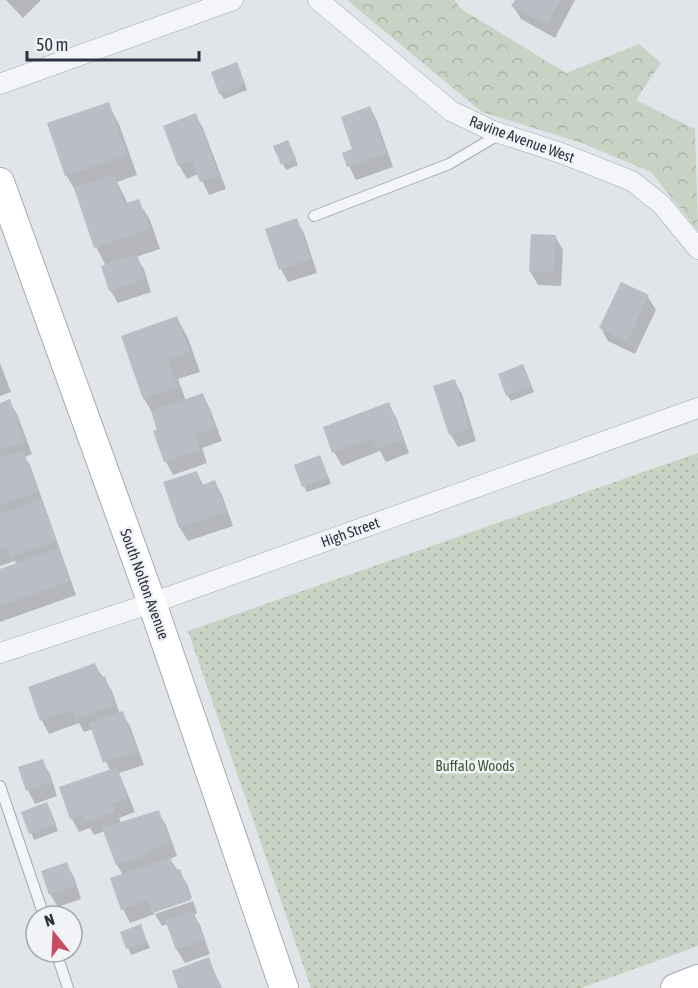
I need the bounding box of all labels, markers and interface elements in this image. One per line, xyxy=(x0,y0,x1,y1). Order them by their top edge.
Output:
scale bar xyxy=(27,24,200,62)
text: 50 m xyxy=(36,34,68,55)
street label: Ravine Avenue West xyxy=(467,112,577,166)
street label: High Street xyxy=(318,514,382,550)
street label: South Nolton Avenue xyxy=(117,526,173,642)
park label: Buffalo Woods xyxy=(435,757,515,774)
north arrow xyxy=(24,904,84,964)
text: N xyxy=(42,910,57,930)

